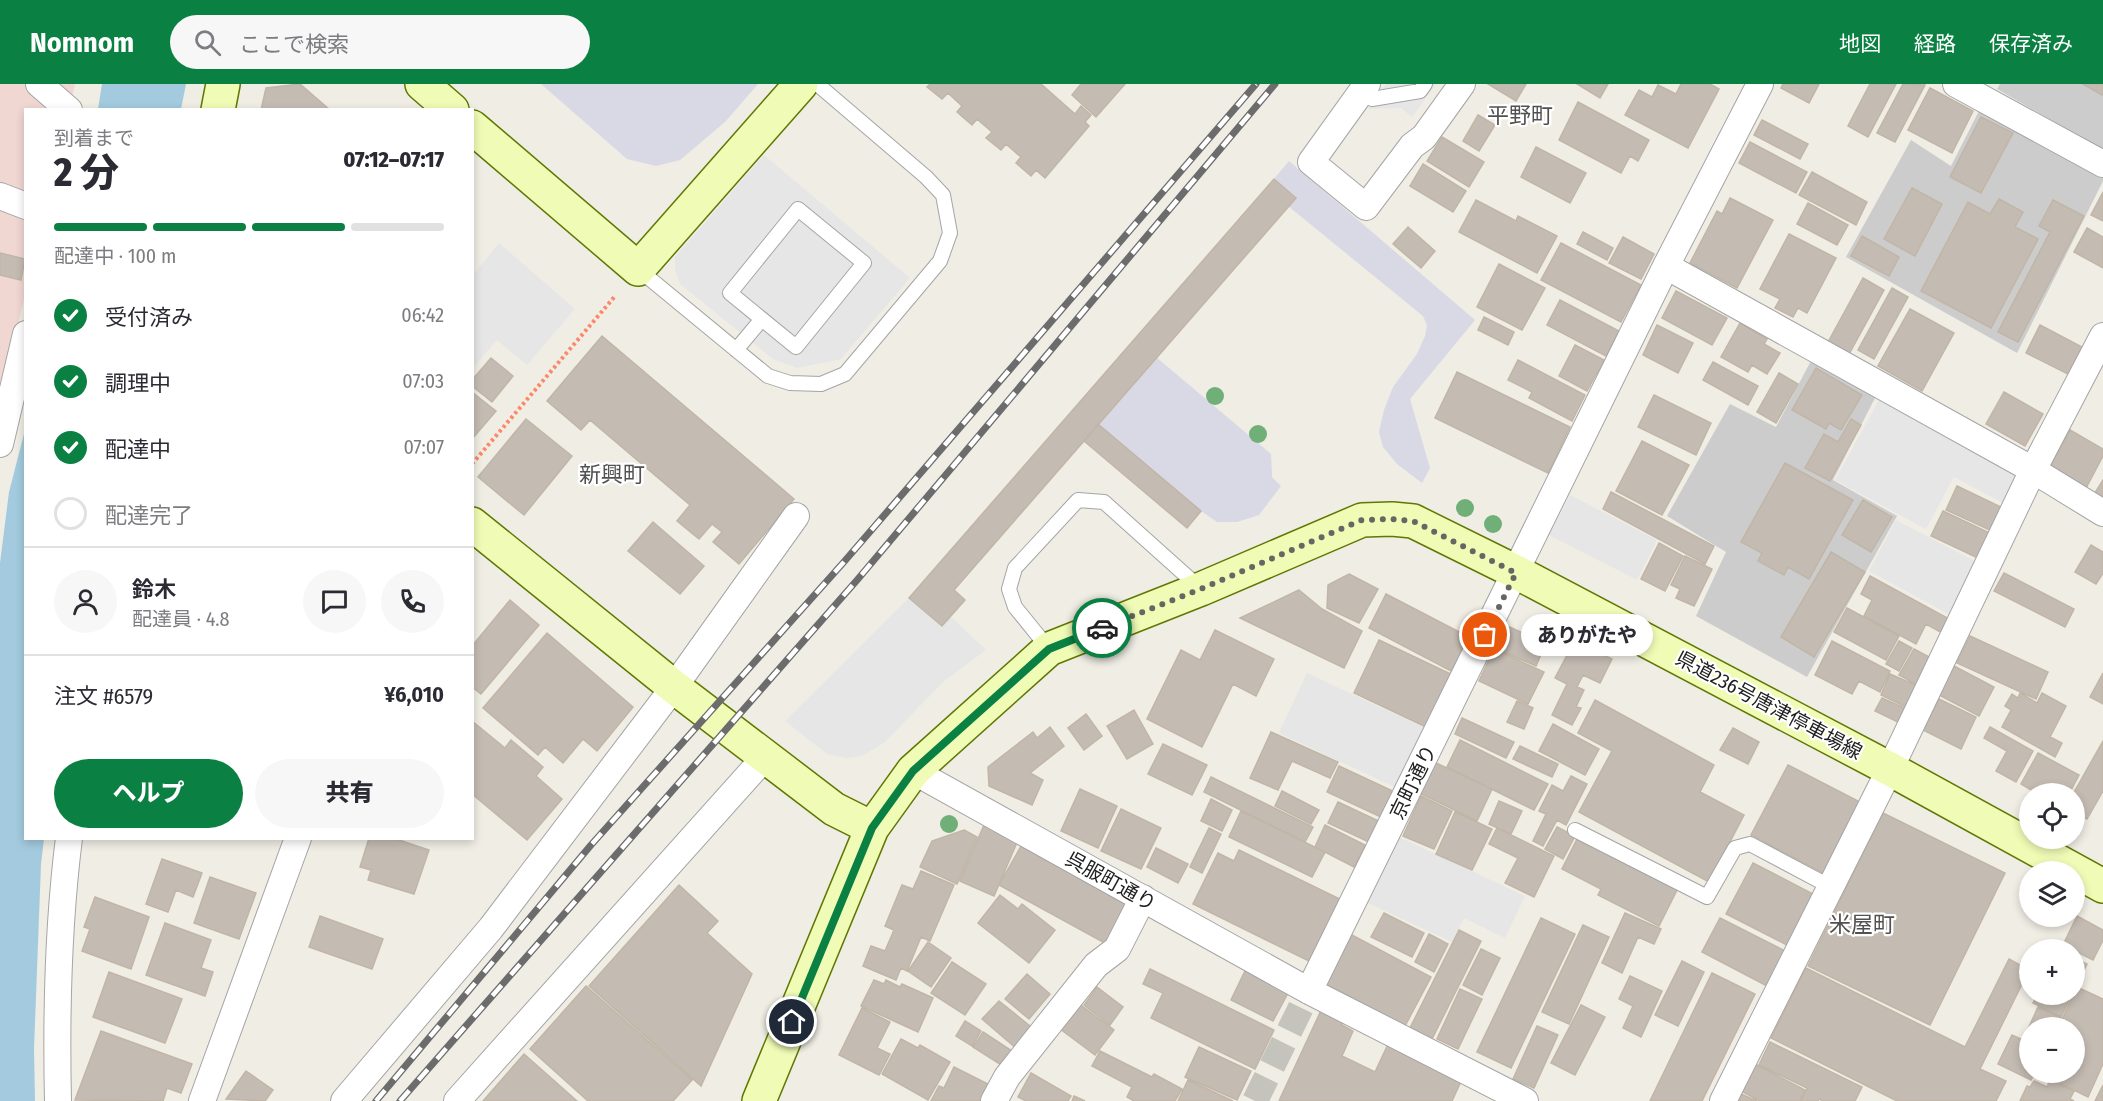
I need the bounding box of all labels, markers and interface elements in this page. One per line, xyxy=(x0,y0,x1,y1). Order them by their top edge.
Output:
search box xyxy=(170,15,590,69)
text: Nomnom xyxy=(30,26,134,59)
icon: search xyxy=(191,26,224,59)
text: ここで検索 xyxy=(239,31,349,58)
text: 地図 xyxy=(1839,31,1881,57)
text: 経路 xyxy=(1914,31,1956,57)
text: 保存済み xyxy=(1989,31,2073,57)
district label: 平野町 xyxy=(1487,102,1553,129)
text: 到着まで xyxy=(54,126,134,150)
text: 07:12–07:17 xyxy=(343,146,444,173)
text: 2 分 xyxy=(54,150,119,196)
text: 配達中 · 100 m xyxy=(54,244,176,268)
icon: check xyxy=(54,299,87,332)
text: 06:42 xyxy=(401,303,444,327)
text: 受付済み xyxy=(105,304,193,331)
icon: check xyxy=(54,365,87,398)
text: 07:03 xyxy=(402,369,444,393)
text: 調理中 xyxy=(105,370,171,397)
icon: check xyxy=(54,431,87,464)
text: 07:07 xyxy=(403,435,444,459)
text: 配達中 xyxy=(105,436,171,463)
district label: 新興町 xyxy=(579,461,645,488)
text: 配達完了 xyxy=(105,502,193,529)
button: person xyxy=(54,570,117,633)
button: chat xyxy=(303,570,366,633)
button: phone xyxy=(381,570,444,633)
text: 鈴木 xyxy=(132,576,176,603)
courier xyxy=(1072,598,1132,658)
text: 配達員 · 4.8 xyxy=(132,607,230,631)
pin xyxy=(1459,609,1510,660)
icon: car xyxy=(1086,612,1119,645)
callout: ありがたや xyxy=(1521,614,1653,656)
icon: bag xyxy=(1468,618,1501,651)
text: ありがたや xyxy=(1537,623,1637,647)
street label: 県道236号唐津停車場線 xyxy=(1672,646,1866,764)
text: ¥6,010 xyxy=(384,681,444,708)
text: 注文 #6579 xyxy=(54,683,153,710)
street label: 京町通り xyxy=(1385,741,1441,823)
button: ヘルプ xyxy=(54,759,243,828)
button: 共有 xyxy=(255,759,444,828)
map controls xyxy=(2019,783,2085,1083)
button: locate xyxy=(2019,783,2085,849)
street label: 呉服町通り xyxy=(1061,846,1161,916)
button: layers xyxy=(2019,861,2085,927)
district label: 米屋町 xyxy=(1829,911,1895,938)
button: + xyxy=(2019,939,2085,1005)
pin xyxy=(766,996,817,1047)
icon: home xyxy=(775,1005,808,1038)
button: − xyxy=(2019,1017,2085,1083)

